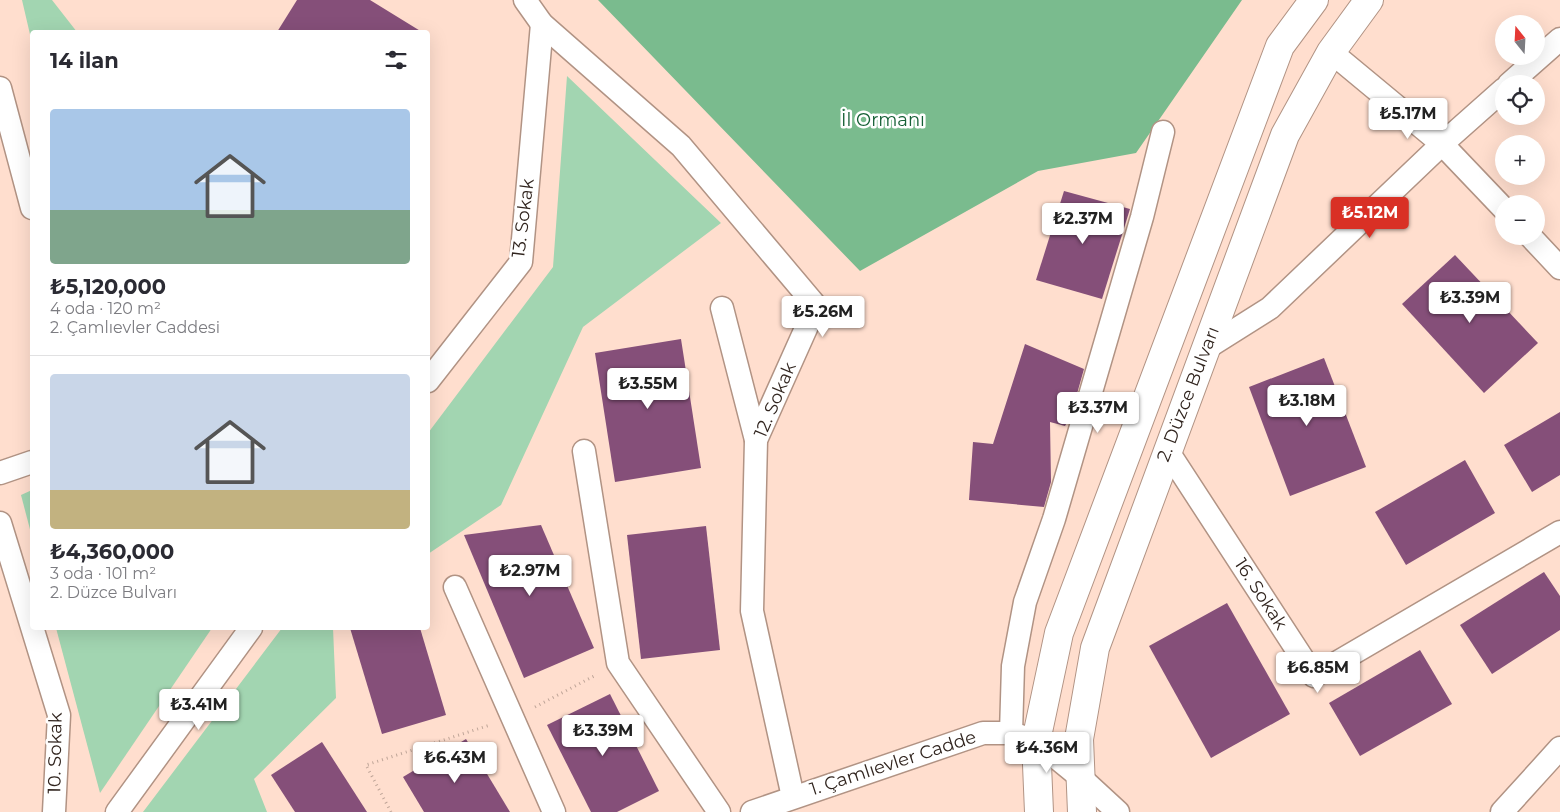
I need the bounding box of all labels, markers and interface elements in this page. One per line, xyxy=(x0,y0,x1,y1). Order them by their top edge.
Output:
north arrow xyxy=(1495,15,1545,65)
map controls xyxy=(1495,15,1545,245)
icon: filters xyxy=(382,46,410,74)
text: 14 ilan xyxy=(50,48,119,73)
button: locate xyxy=(1495,75,1545,125)
pin: ₺5.17M xyxy=(1367,98,1449,140)
text: ₺5.17M xyxy=(1380,104,1436,123)
park label: İl Ormanı xyxy=(841,109,925,131)
button: + xyxy=(1495,135,1545,185)
icon: home xyxy=(185,141,275,231)
street label: 13. Sokak xyxy=(507,177,539,259)
button: − xyxy=(1495,195,1545,245)
pin: ₺5.12M xyxy=(1329,196,1411,239)
pin: ₺2.37M xyxy=(1042,202,1124,245)
text: ₺5.12M xyxy=(1342,203,1398,222)
text: ₺2.37M xyxy=(1053,209,1113,228)
text: ₺5,120,000 xyxy=(50,274,166,299)
pin: ₺3.39M xyxy=(1429,282,1511,324)
text: ₺3.39M xyxy=(1440,288,1500,307)
pin: ₺5.26M xyxy=(782,296,864,338)
text: 4 oda · 120 m² xyxy=(50,299,161,318)
text: ₺5.26M xyxy=(793,302,853,321)
text: 2. Çamlıevler Caddesi xyxy=(50,318,220,337)
street label: 2. Düzce Bulvarı xyxy=(1152,323,1224,465)
street label: 12. Sokak xyxy=(749,359,801,441)
pin: ₺3.55M xyxy=(607,368,689,410)
text: ₺3.55M xyxy=(618,374,678,393)
pin: ₺3.18M xyxy=(1266,384,1348,427)
text: ₺3.18M xyxy=(1278,391,1336,410)
pin: ₺3.37M xyxy=(1057,392,1139,434)
text: ₺3.37M xyxy=(1068,398,1128,417)
icon: home xyxy=(185,407,275,497)
text: ₺4,360,000 xyxy=(50,539,174,564)
pin: ₺2.97M xyxy=(489,554,571,597)
street label: 16. Sokak xyxy=(1230,554,1292,634)
text: ₺2.97M xyxy=(500,561,560,580)
text: 3 oda · 101 m² xyxy=(50,564,156,583)
text: 2. Düzce Bulvarı xyxy=(50,583,177,602)
pin: ₺6.85M xyxy=(1277,652,1359,694)
text: ₺6.85M xyxy=(1287,658,1349,677)
pin: ₺3.41M xyxy=(158,688,240,731)
text: ₺3.41M xyxy=(170,695,228,714)
street label: 10. Sokak xyxy=(43,712,67,794)
pin: ₺3.39M xyxy=(562,714,644,757)
text: ₺3.39M xyxy=(573,721,633,740)
street label: 1. Çamlıevler Cadde xyxy=(807,726,979,800)
pin: ₺4.36M xyxy=(1006,732,1088,774)
text: ₺4.36M xyxy=(1016,738,1078,757)
pin: ₺6.43M xyxy=(414,742,496,784)
text: ₺6.43M xyxy=(424,748,486,767)

